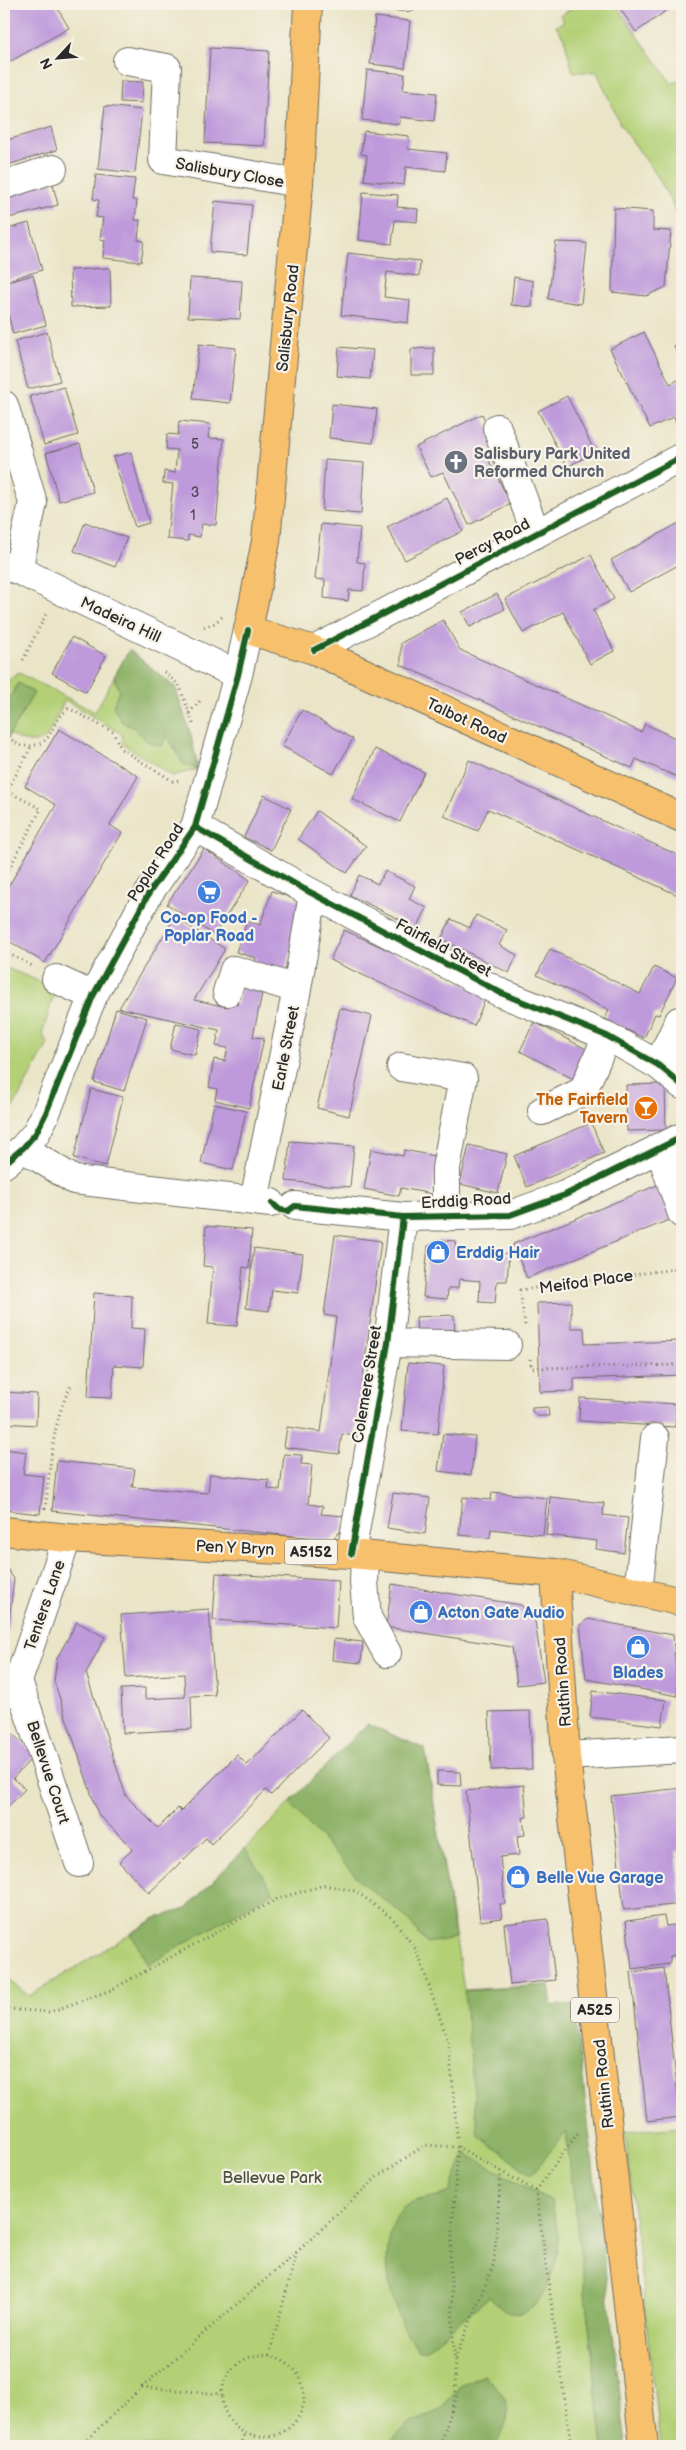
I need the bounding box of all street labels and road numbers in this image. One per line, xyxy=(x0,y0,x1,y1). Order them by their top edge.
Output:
street label: Salisbury Close xyxy=(174,155,286,192)
street label: Salisbury Road xyxy=(273,264,304,373)
street label: Percy Road xyxy=(452,515,533,570)
street label: Madeira Hill xyxy=(77,593,164,647)
street label: Talbot Road xyxy=(423,694,510,748)
street label: Poplar Road xyxy=(124,820,188,905)
street label: Fairfield Street xyxy=(392,915,494,982)
street label: Earle Street xyxy=(269,1004,304,1092)
street label: Erddig Road xyxy=(420,1190,512,1213)
street label: Meifod Place xyxy=(538,1266,635,1298)
street label: Colemere Street xyxy=(349,1324,386,1444)
street label: Pen Y Bryn xyxy=(195,1537,275,1560)
road number: A5152 xyxy=(285,1540,337,1564)
street label: Tenters Lane xyxy=(21,1557,70,1653)
street label: Ruthin Road xyxy=(551,1636,576,1727)
street label: Bellevue Court xyxy=(22,1718,73,1827)
road number: A525 xyxy=(571,1998,619,2022)
street label: Ruthin Road xyxy=(590,2038,619,2130)

